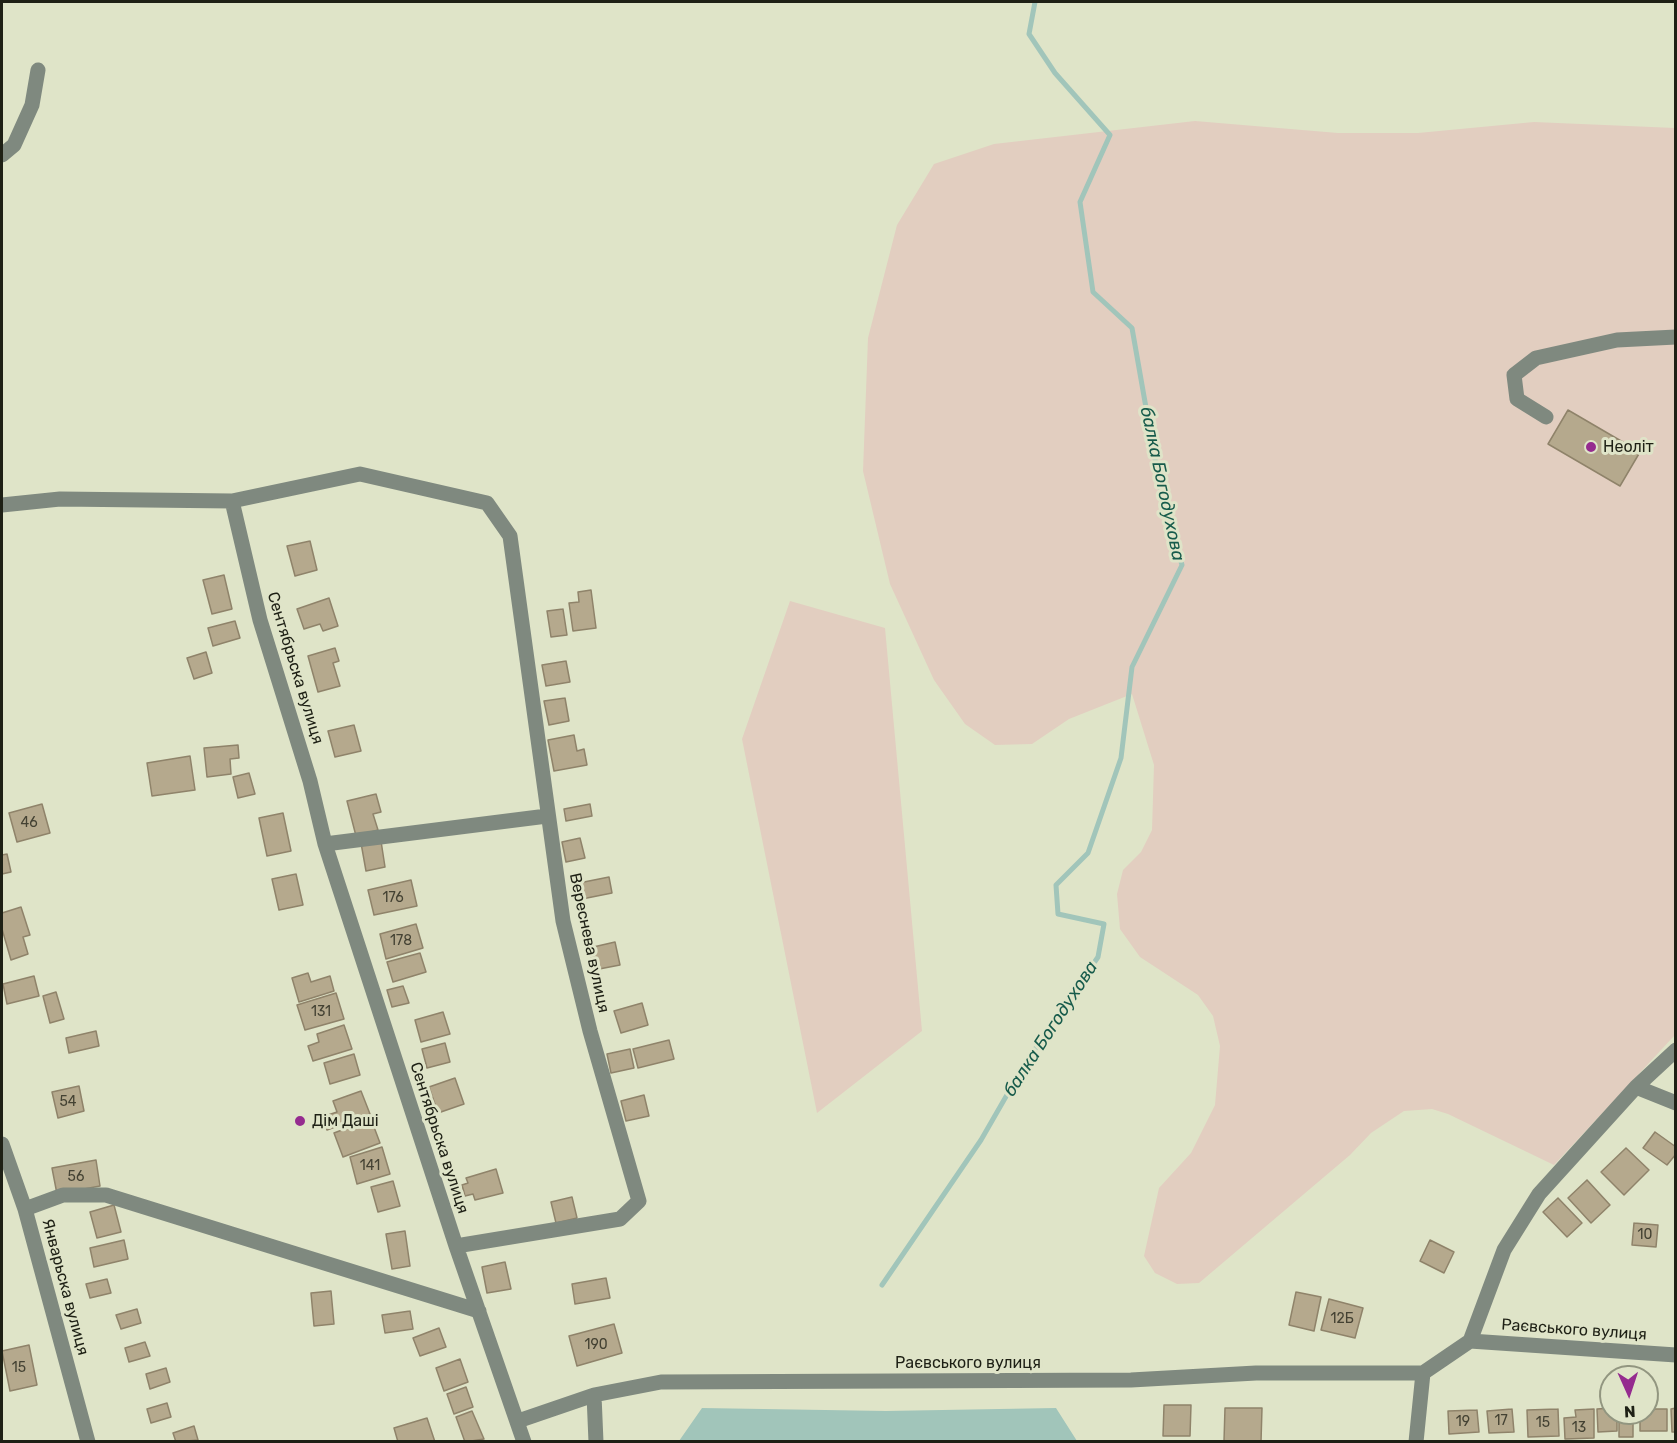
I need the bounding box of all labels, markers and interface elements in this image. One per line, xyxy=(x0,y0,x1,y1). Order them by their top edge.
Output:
water label: балка Богодухова xyxy=(1135,405,1189,563)
place label: Неоліт xyxy=(1603,437,1654,457)
marker: Неоліт xyxy=(1584,440,1598,454)
street label: Сентябрьска вулиця xyxy=(263,590,327,746)
house number: 46 xyxy=(20,815,38,831)
street label: Вереснева вулиця xyxy=(565,871,613,1015)
house number: 176 xyxy=(382,890,404,906)
house number: 178 xyxy=(390,933,412,949)
water label: балка Богодухова xyxy=(999,957,1103,1101)
house number: 131 xyxy=(311,1004,331,1020)
street label: Сентябрьска вулиця xyxy=(405,1060,473,1216)
house number: 54 xyxy=(59,1094,77,1110)
place label: Дім Даші xyxy=(312,1111,379,1131)
marker: Дім Даші xyxy=(293,1114,307,1128)
house number: 141 xyxy=(360,1158,380,1174)
house number: 56 xyxy=(68,1169,84,1185)
street label: Январьска вулиця xyxy=(38,1217,92,1357)
house number: 10 xyxy=(1638,1227,1652,1243)
house number: 12Б xyxy=(1330,1311,1354,1327)
street label: Раєвського вулиця xyxy=(1501,1315,1647,1345)
house number: 190 xyxy=(584,1337,608,1353)
street label: Раєвського вулиця xyxy=(895,1353,1041,1373)
house number: 15 xyxy=(12,1360,26,1376)
north arrow xyxy=(1599,1365,1659,1425)
text: N xyxy=(1624,1402,1636,1421)
house number: 17 xyxy=(1494,1413,1508,1429)
house number: 19 xyxy=(1456,1414,1470,1430)
house number: 15 xyxy=(1536,1415,1550,1431)
house number: 13 xyxy=(1572,1420,1586,1436)

